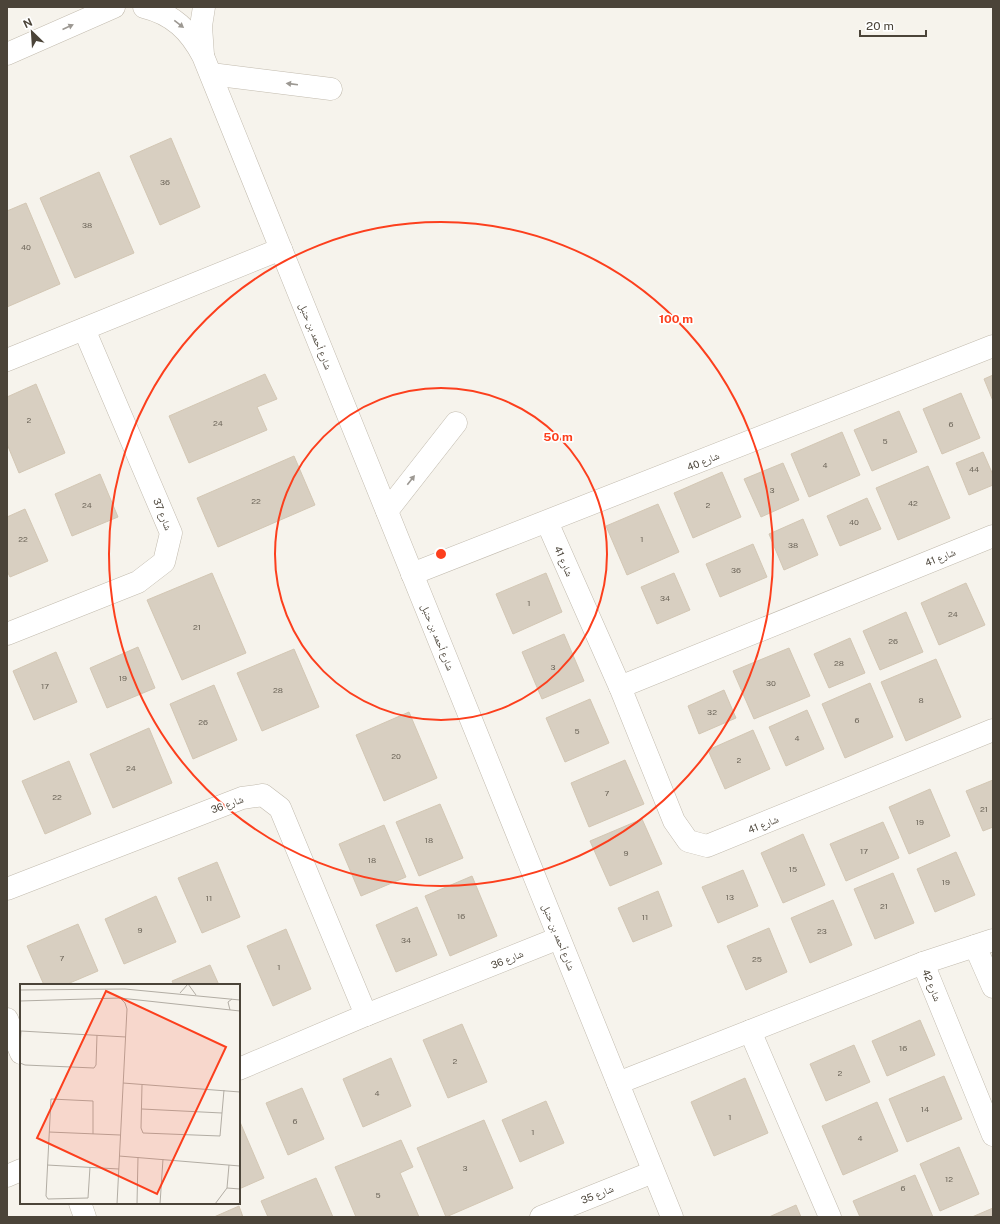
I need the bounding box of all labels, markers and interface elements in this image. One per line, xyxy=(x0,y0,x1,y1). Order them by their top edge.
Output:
north arrow xyxy=(12,12,52,52)
scale bar xyxy=(860,12,926,38)
text: N xyxy=(21,16,34,30)
text: 20 m xyxy=(866,19,894,33)
one-way arrow xyxy=(173,20,184,28)
one-way arrow xyxy=(63,24,74,30)
one-way arrow xyxy=(286,81,298,87)
house number: 36 xyxy=(160,177,170,187)
house number: 38 xyxy=(82,220,92,230)
house number: 40 xyxy=(21,242,31,252)
street label: شارع أحمد بن حنبل xyxy=(296,301,335,372)
text: 100 m xyxy=(659,312,693,326)
house number: 2 xyxy=(27,415,32,425)
house number: 24 xyxy=(213,418,223,428)
house number: 6 xyxy=(949,419,954,429)
text: 50 m xyxy=(543,430,573,444)
house number: 5 xyxy=(882,436,888,446)
street label: شارع 40 xyxy=(685,449,722,474)
house number: 4 xyxy=(822,460,828,470)
house number: 44 xyxy=(969,464,979,474)
one-way arrow xyxy=(407,475,415,486)
house number: 3 xyxy=(769,485,775,495)
street label: شارع 37 xyxy=(150,496,175,533)
house number: 22 xyxy=(251,496,261,506)
house number: 42 xyxy=(908,498,918,508)
house number: 24 xyxy=(82,500,92,510)
house number: 2 xyxy=(706,500,711,510)
house number: 40 xyxy=(849,517,859,527)
house number: 22 xyxy=(18,534,28,544)
house number: 1 xyxy=(640,534,644,544)
house number: 38 xyxy=(788,540,798,550)
street label: شارع 41 xyxy=(551,544,576,579)
street label: شارع 41 xyxy=(923,545,958,569)
centre of rings xyxy=(434,547,448,561)
house number: 36 xyxy=(731,565,741,575)
house number: 34 xyxy=(660,593,670,603)
house number: 1 xyxy=(527,598,531,608)
street label: شارع أحمد بن حنبل xyxy=(418,602,457,673)
house number: 24 xyxy=(948,609,958,619)
house number: 21 xyxy=(193,622,201,632)
house number: 26 xyxy=(888,636,898,646)
house number: 28 xyxy=(834,658,844,668)
house number: 3 xyxy=(550,662,556,672)
house number: 19 xyxy=(119,673,127,683)
house number: 30 xyxy=(766,678,776,688)
house number: 17 xyxy=(41,681,49,691)
house number: 28 xyxy=(273,685,283,695)
house number: 8 xyxy=(918,695,924,705)
house number: 32 xyxy=(707,707,717,717)
house number: 6 xyxy=(855,715,860,725)
house number: 26 xyxy=(198,717,208,727)
house number: 5 xyxy=(574,726,580,736)
house number: 4 xyxy=(794,733,800,743)
house number: 20 xyxy=(391,751,401,761)
house number: 2 xyxy=(737,755,742,765)
house number: 24 xyxy=(126,763,136,773)
house number: 7 xyxy=(605,788,610,798)
house number: 22 xyxy=(52,792,62,802)
street label: شارع 36 xyxy=(209,792,246,816)
house number: 21 xyxy=(980,804,988,814)
street label: شارع 41 xyxy=(746,812,781,836)
house number: 19 xyxy=(916,817,924,827)
house number: 18 xyxy=(425,835,433,845)
house number: 17 xyxy=(860,846,868,856)
house number: 9 xyxy=(624,848,629,858)
house number: 18 xyxy=(368,855,376,865)
house number: 15 xyxy=(789,864,797,874)
house number: 19 xyxy=(942,877,950,887)
house number: 13 xyxy=(726,892,734,902)
house number: 11 xyxy=(206,893,212,903)
house number: 21 xyxy=(880,901,888,911)
street label: شارع أحمد بن حنبل xyxy=(539,902,578,973)
house number: 16 xyxy=(457,911,465,921)
house number: 11 xyxy=(642,912,648,922)
house number: 9 xyxy=(138,925,143,935)
house number: 23 xyxy=(817,926,827,936)
house number: 34 xyxy=(401,935,411,945)
street label: شارع 36 xyxy=(489,947,526,972)
house number: 7 xyxy=(60,953,65,963)
house number: 25 xyxy=(752,954,762,964)
house number: 1 xyxy=(277,962,281,972)
street label: شارع 42 xyxy=(919,967,944,1004)
inset map xyxy=(20,984,240,1204)
house number: 16 xyxy=(899,1043,907,1053)
house number: 2 xyxy=(453,1056,458,1066)
house number: 2 xyxy=(838,1068,843,1078)
house number: 4 xyxy=(374,1088,380,1098)
house number: 14 xyxy=(921,1104,929,1114)
house number: 1 xyxy=(728,1112,732,1122)
house number: 6 xyxy=(293,1116,298,1126)
house number: 1 xyxy=(531,1127,535,1137)
house number: 4 xyxy=(857,1133,863,1143)
house number: 3 xyxy=(462,1163,468,1173)
house number: 12 xyxy=(945,1174,953,1184)
street label: شارع 35 xyxy=(579,1182,616,1207)
house number: 6 xyxy=(901,1183,906,1193)
house number: 5 xyxy=(375,1190,381,1200)

